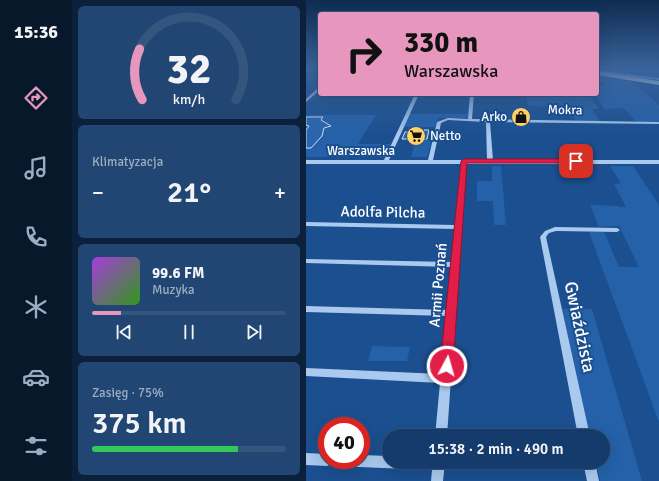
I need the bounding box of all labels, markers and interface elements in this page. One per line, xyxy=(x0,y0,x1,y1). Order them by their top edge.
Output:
text: 15:36 xyxy=(14,21,58,43)
text: 330 m xyxy=(404,26,478,60)
icon: right xyxy=(338,28,390,80)
text: 32 xyxy=(167,44,211,95)
text: Warszawska xyxy=(404,60,498,82)
icon: directions xyxy=(22,84,50,112)
text: km/h xyxy=(173,91,205,108)
street label: Mokra xyxy=(547,102,583,118)
shop icon: Arko xyxy=(510,106,532,128)
place label: Arko xyxy=(481,109,507,125)
supermarket icon: Netto xyxy=(405,125,427,147)
place label: Netto xyxy=(430,128,461,144)
street label: Warszawska xyxy=(327,143,395,159)
pin xyxy=(559,144,593,178)
icon: arrive xyxy=(565,150,587,172)
icon: music xyxy=(22,154,50,182)
text: Klimatyzacja xyxy=(92,154,163,170)
text: 21° xyxy=(167,174,211,211)
text: − xyxy=(92,179,104,206)
text: + xyxy=(274,179,286,206)
street label: Adolfa Pilcha xyxy=(340,202,426,222)
icon: phone xyxy=(22,223,50,251)
street label: Armii Poznań xyxy=(425,242,451,328)
text: 99.6 FM xyxy=(152,264,204,282)
street label: Gwiaździsta xyxy=(560,279,600,375)
text: Muzyka xyxy=(152,282,195,298)
icon: climate xyxy=(22,293,50,321)
icon: previous xyxy=(113,321,135,343)
icon: pause xyxy=(178,321,200,343)
icon: next xyxy=(243,321,265,343)
position arrow xyxy=(426,345,468,387)
icon: car xyxy=(22,363,50,391)
text: Zasięg · 75% xyxy=(92,385,164,401)
text: 375 km xyxy=(92,405,187,442)
speed limit sign: 40 xyxy=(318,417,370,469)
icon: filters xyxy=(22,432,50,460)
text: 15:38 · 2 min · 490 m xyxy=(429,440,563,458)

